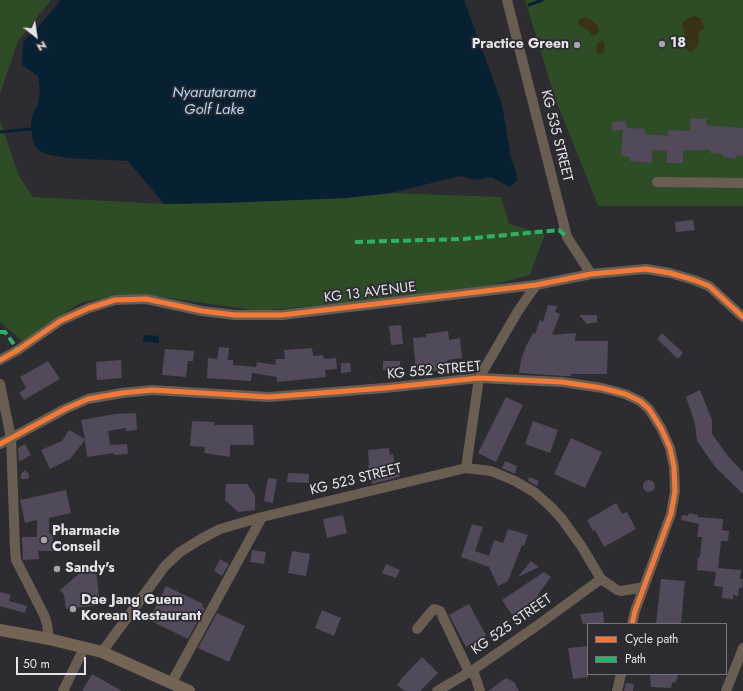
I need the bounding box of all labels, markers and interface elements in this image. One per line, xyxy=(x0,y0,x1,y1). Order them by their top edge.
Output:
north arrow xyxy=(16,16,56,56)
place label: 18 xyxy=(670,36,686,52)
text: N xyxy=(34,37,50,56)
place label: Practice Green xyxy=(472,37,569,53)
marker: 18 xyxy=(657,39,667,49)
marker: Practice Green xyxy=(572,40,582,50)
water label: Nyarutarama Golf Lake xyxy=(172,84,256,119)
street label: KG 535 STREET xyxy=(537,88,575,184)
street label: KG 13 AVENUE xyxy=(323,279,417,307)
street label: KG 552 STREET xyxy=(386,359,482,383)
street label: KG 523 STREET xyxy=(308,460,404,500)
place label: Pharmacie Conseil xyxy=(52,524,120,556)
marker: Pharmacie Conseil xyxy=(39,535,49,545)
place label: Sandy's xyxy=(65,561,115,577)
marker: Sandy's xyxy=(52,564,62,574)
street label: KG 525 STREET xyxy=(469,591,555,659)
place label: Dae Jang Guem Korean Restaurant xyxy=(81,593,201,626)
marker: Dae Jang Guem Korean Restaurant xyxy=(68,604,78,614)
legend xyxy=(587,623,727,675)
text: Cycle path xyxy=(625,630,678,648)
scale bar xyxy=(18,649,88,675)
text: Path xyxy=(625,650,646,668)
text: 50 m xyxy=(23,655,50,673)

